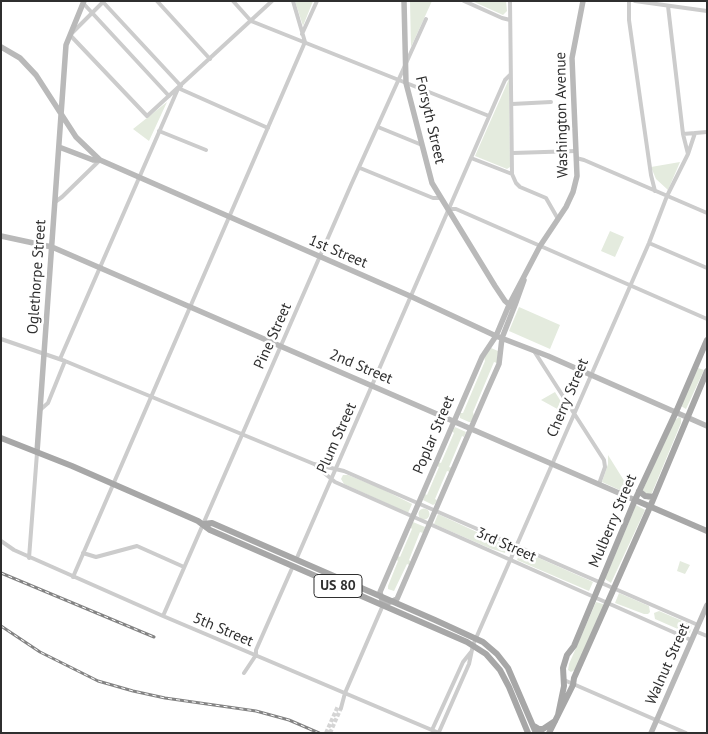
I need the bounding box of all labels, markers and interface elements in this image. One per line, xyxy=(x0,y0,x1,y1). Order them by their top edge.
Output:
street label: Washington Avenue xyxy=(552,52,572,178)
street label: Forsyth Street xyxy=(411,74,449,166)
street label: Oglethorpe Street xyxy=(24,219,50,335)
street label: 1st Street xyxy=(306,232,370,272)
street label: Pine Street xyxy=(250,300,296,372)
street label: 2nd Street xyxy=(327,346,395,388)
street label: Cherry Street xyxy=(543,356,593,440)
street label: Poplar Street xyxy=(409,393,459,477)
street label: Plum Street xyxy=(313,400,361,476)
street label: Mulberry Street xyxy=(585,472,641,570)
street label: 3rd Street xyxy=(473,524,539,566)
road number: US 80 xyxy=(314,574,362,598)
street label: 5th Street xyxy=(190,609,256,651)
street label: Walnut Street xyxy=(642,620,694,708)

